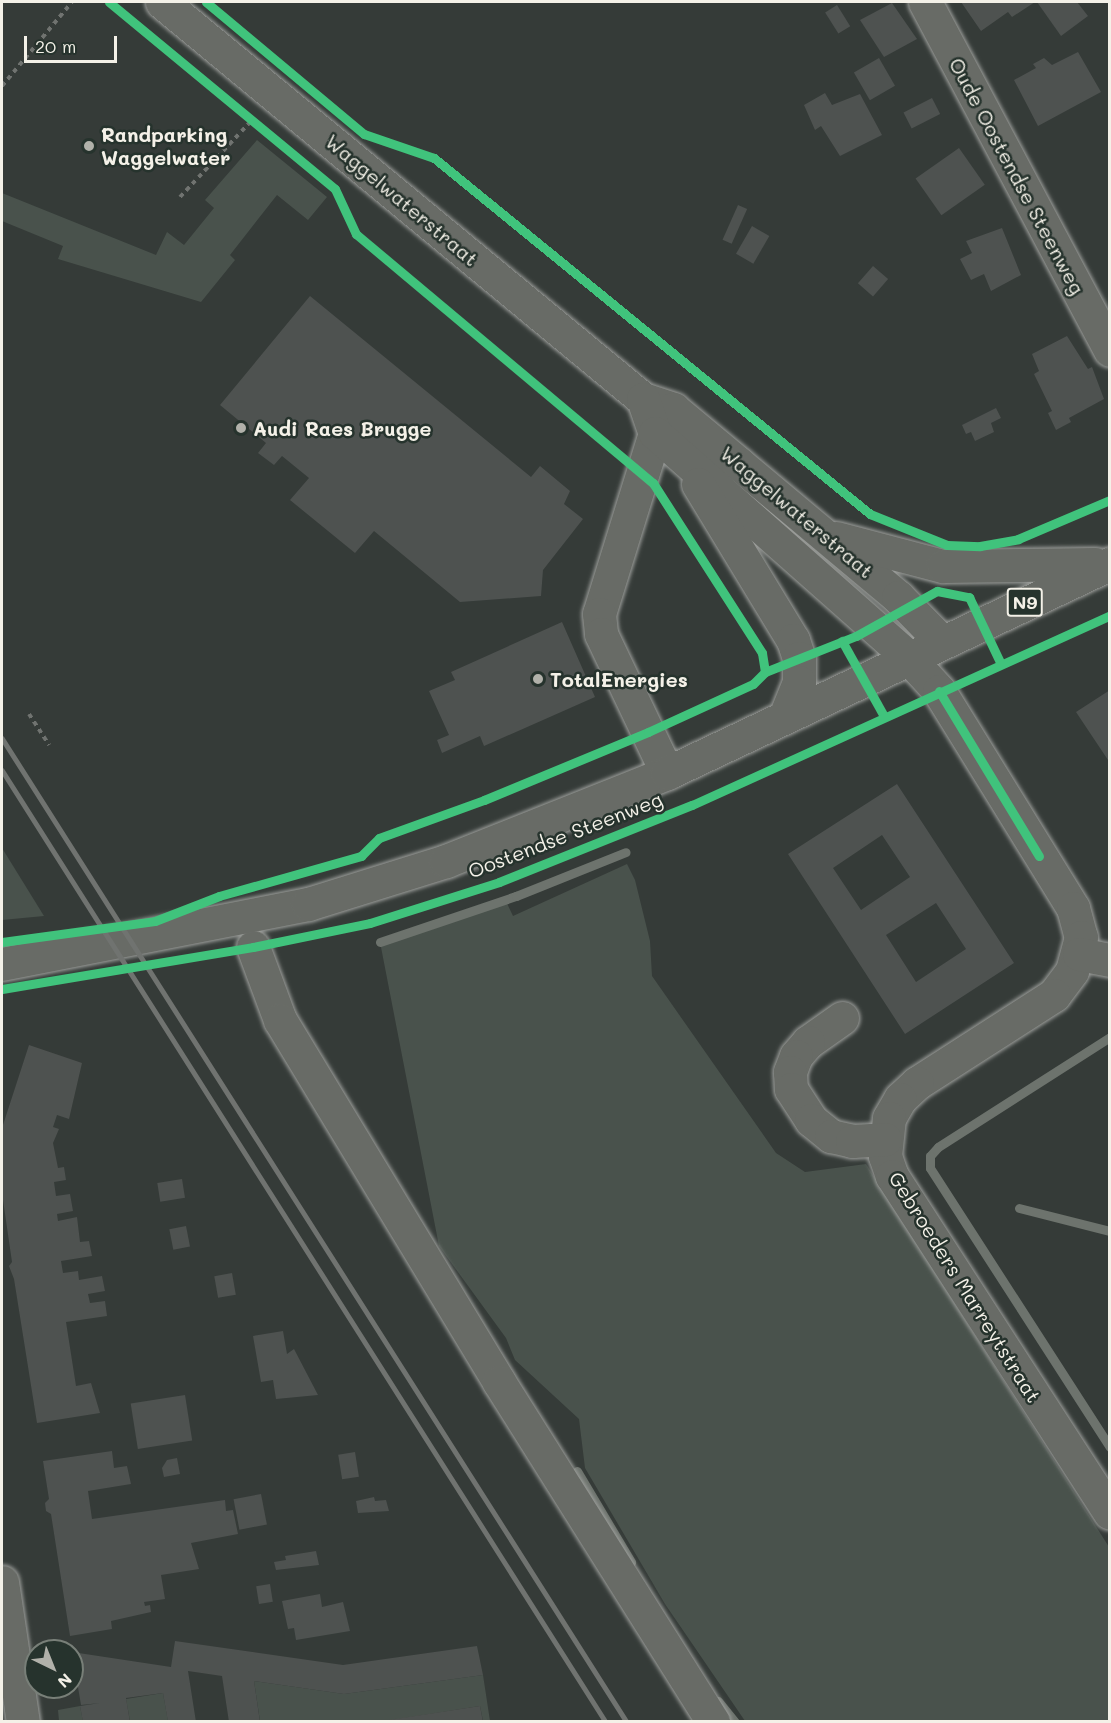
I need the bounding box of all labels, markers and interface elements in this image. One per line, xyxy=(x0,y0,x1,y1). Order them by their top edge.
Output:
scale bar xyxy=(27,24,120,62)
text: 20 m xyxy=(35,34,76,58)
street label: Oude Oostendse Steenweg xyxy=(944,54,1090,298)
place label: Randparking Waggelwater xyxy=(101,122,230,169)
street label: Waggelwaterstraat xyxy=(321,129,483,271)
marker: Randparking Waggelwater xyxy=(82,139,96,153)
place label: Audi Raes Brugge xyxy=(253,416,431,440)
marker: Audi Raes Brugge xyxy=(234,421,248,435)
street label: Waggelwaterstraat xyxy=(716,441,878,583)
road number: N9 xyxy=(1006,587,1044,617)
place label: TotalEnergies xyxy=(550,667,688,691)
marker: TotalEnergies xyxy=(531,672,545,686)
street label: Oostendse Steenweg xyxy=(464,787,666,883)
street label: Gebroeders Marreytstraat xyxy=(884,1167,1046,1407)
north arrow xyxy=(24,1639,84,1699)
text: N xyxy=(54,1669,77,1693)

